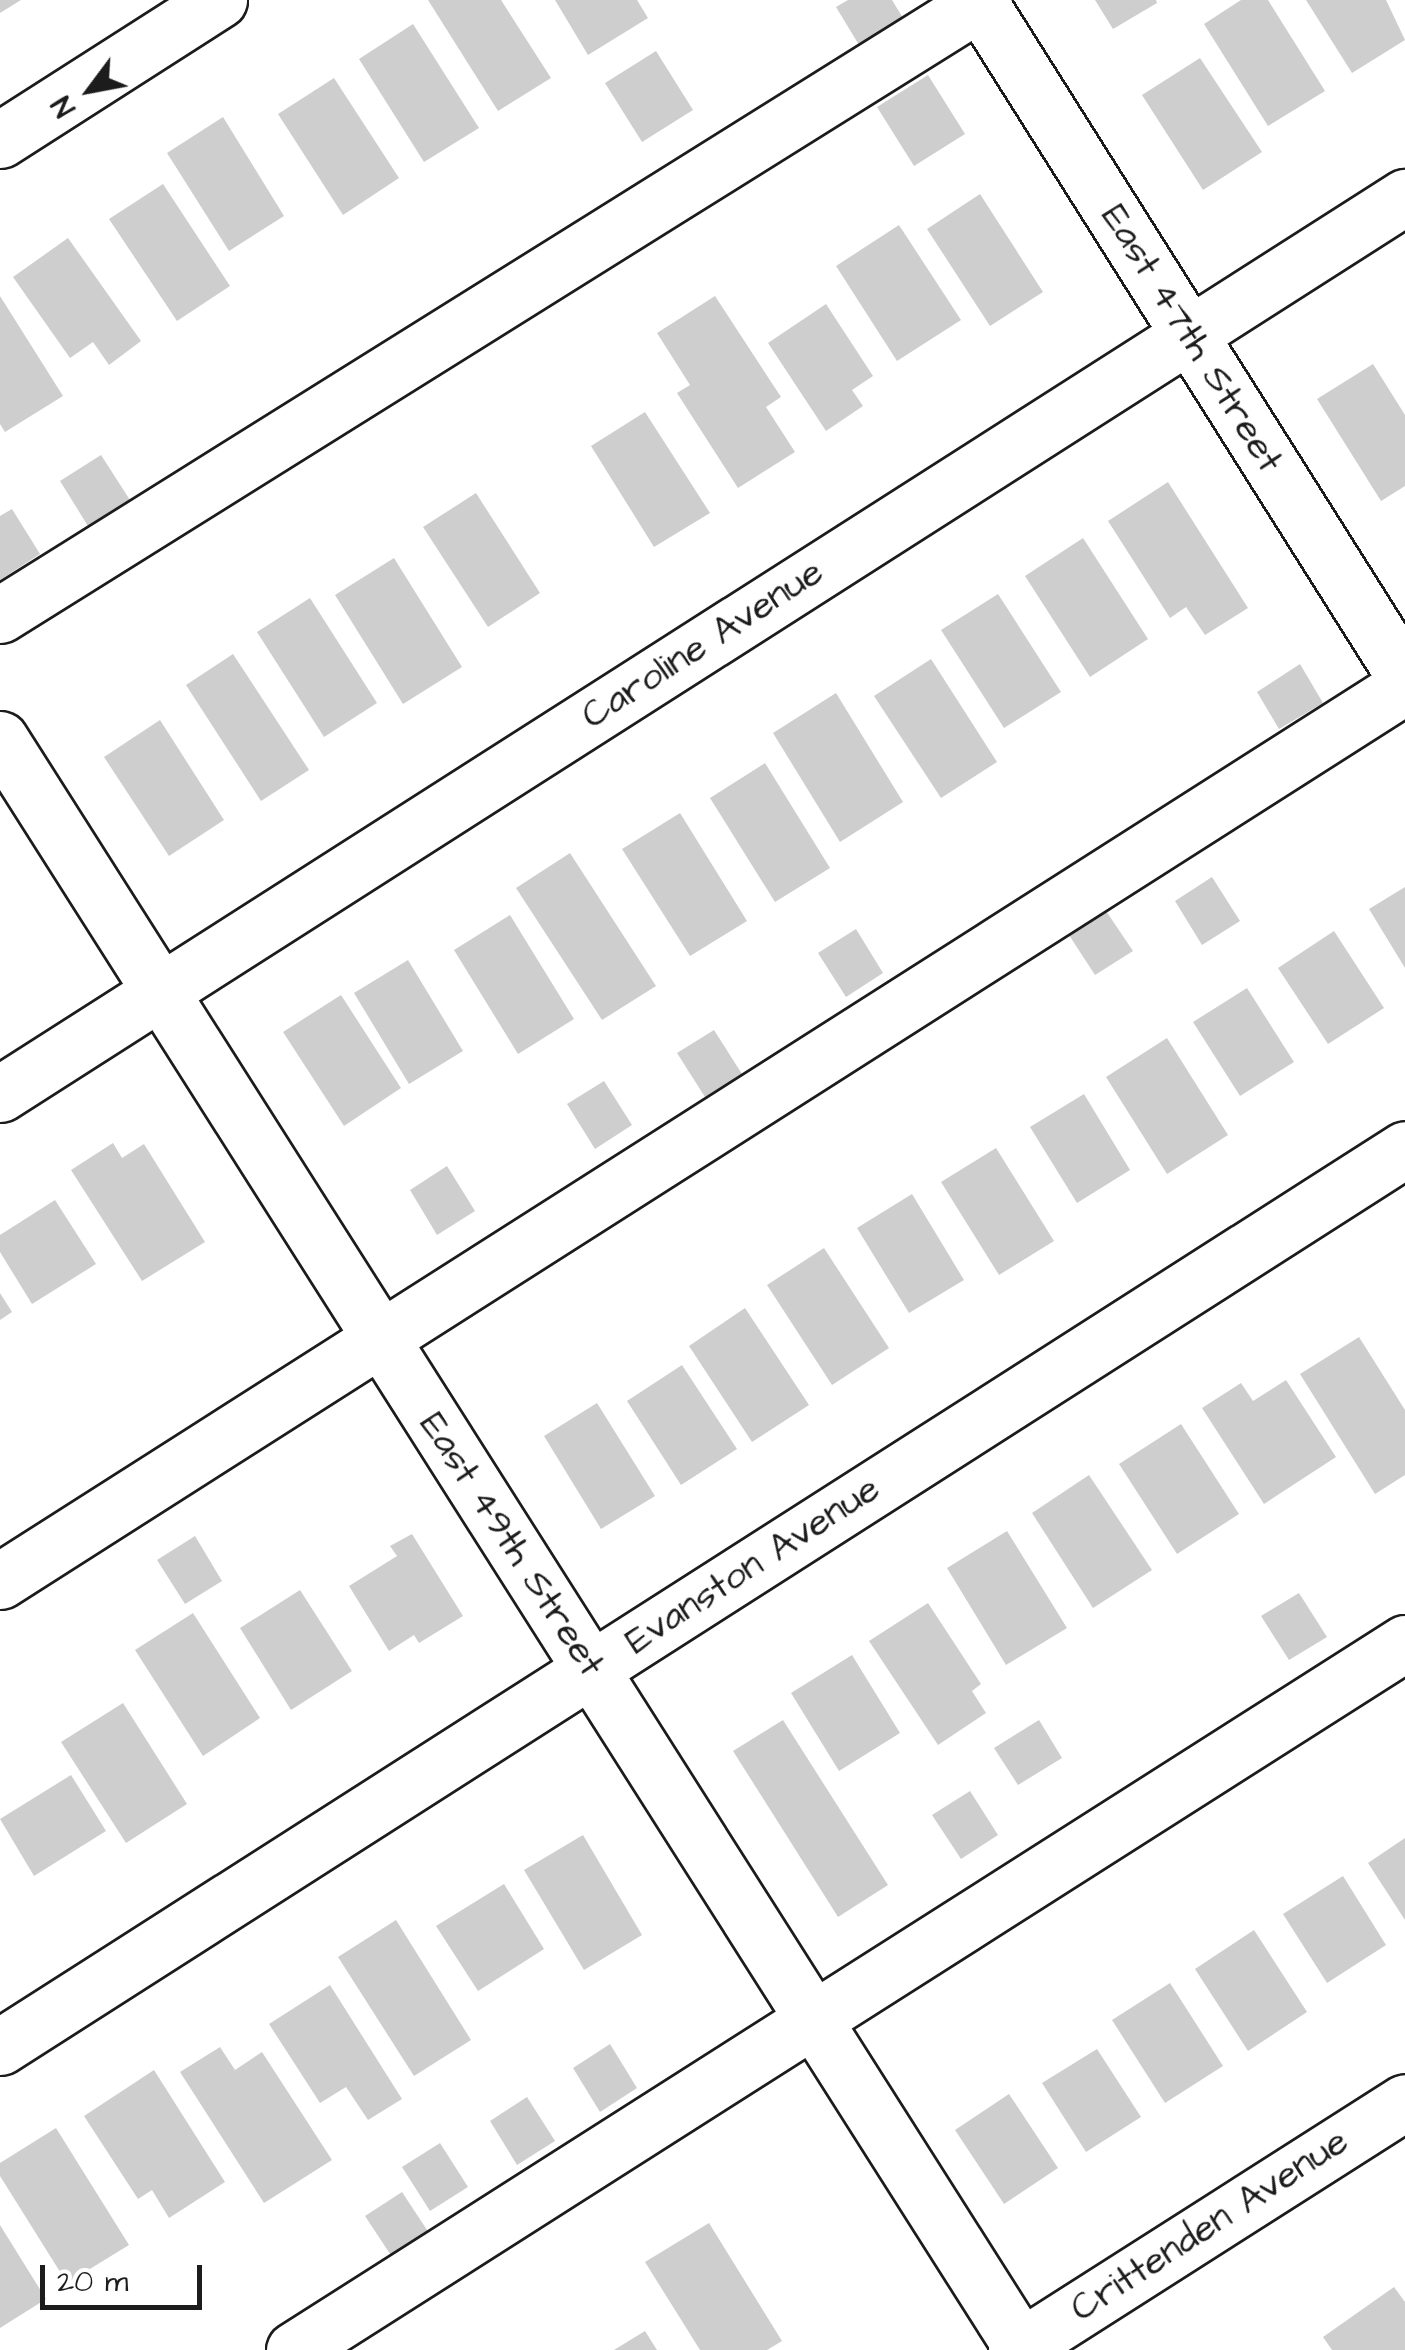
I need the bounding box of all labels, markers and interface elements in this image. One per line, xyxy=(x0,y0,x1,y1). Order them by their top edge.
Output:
north arrow xyxy=(40,40,140,140)
text: N xyxy=(43,88,85,124)
street label: East 47th Street xyxy=(1090,197,1292,481)
street label: Caroline Avenue xyxy=(574,550,832,740)
street label: East 49th Street xyxy=(409,1404,613,1686)
street label: Evanston Avenue xyxy=(617,1467,889,1665)
street label: Crittenden Avenue xyxy=(1063,2119,1357,2333)
scale bar xyxy=(45,2245,208,2307)
text: 20 m xyxy=(57,2261,128,2303)

